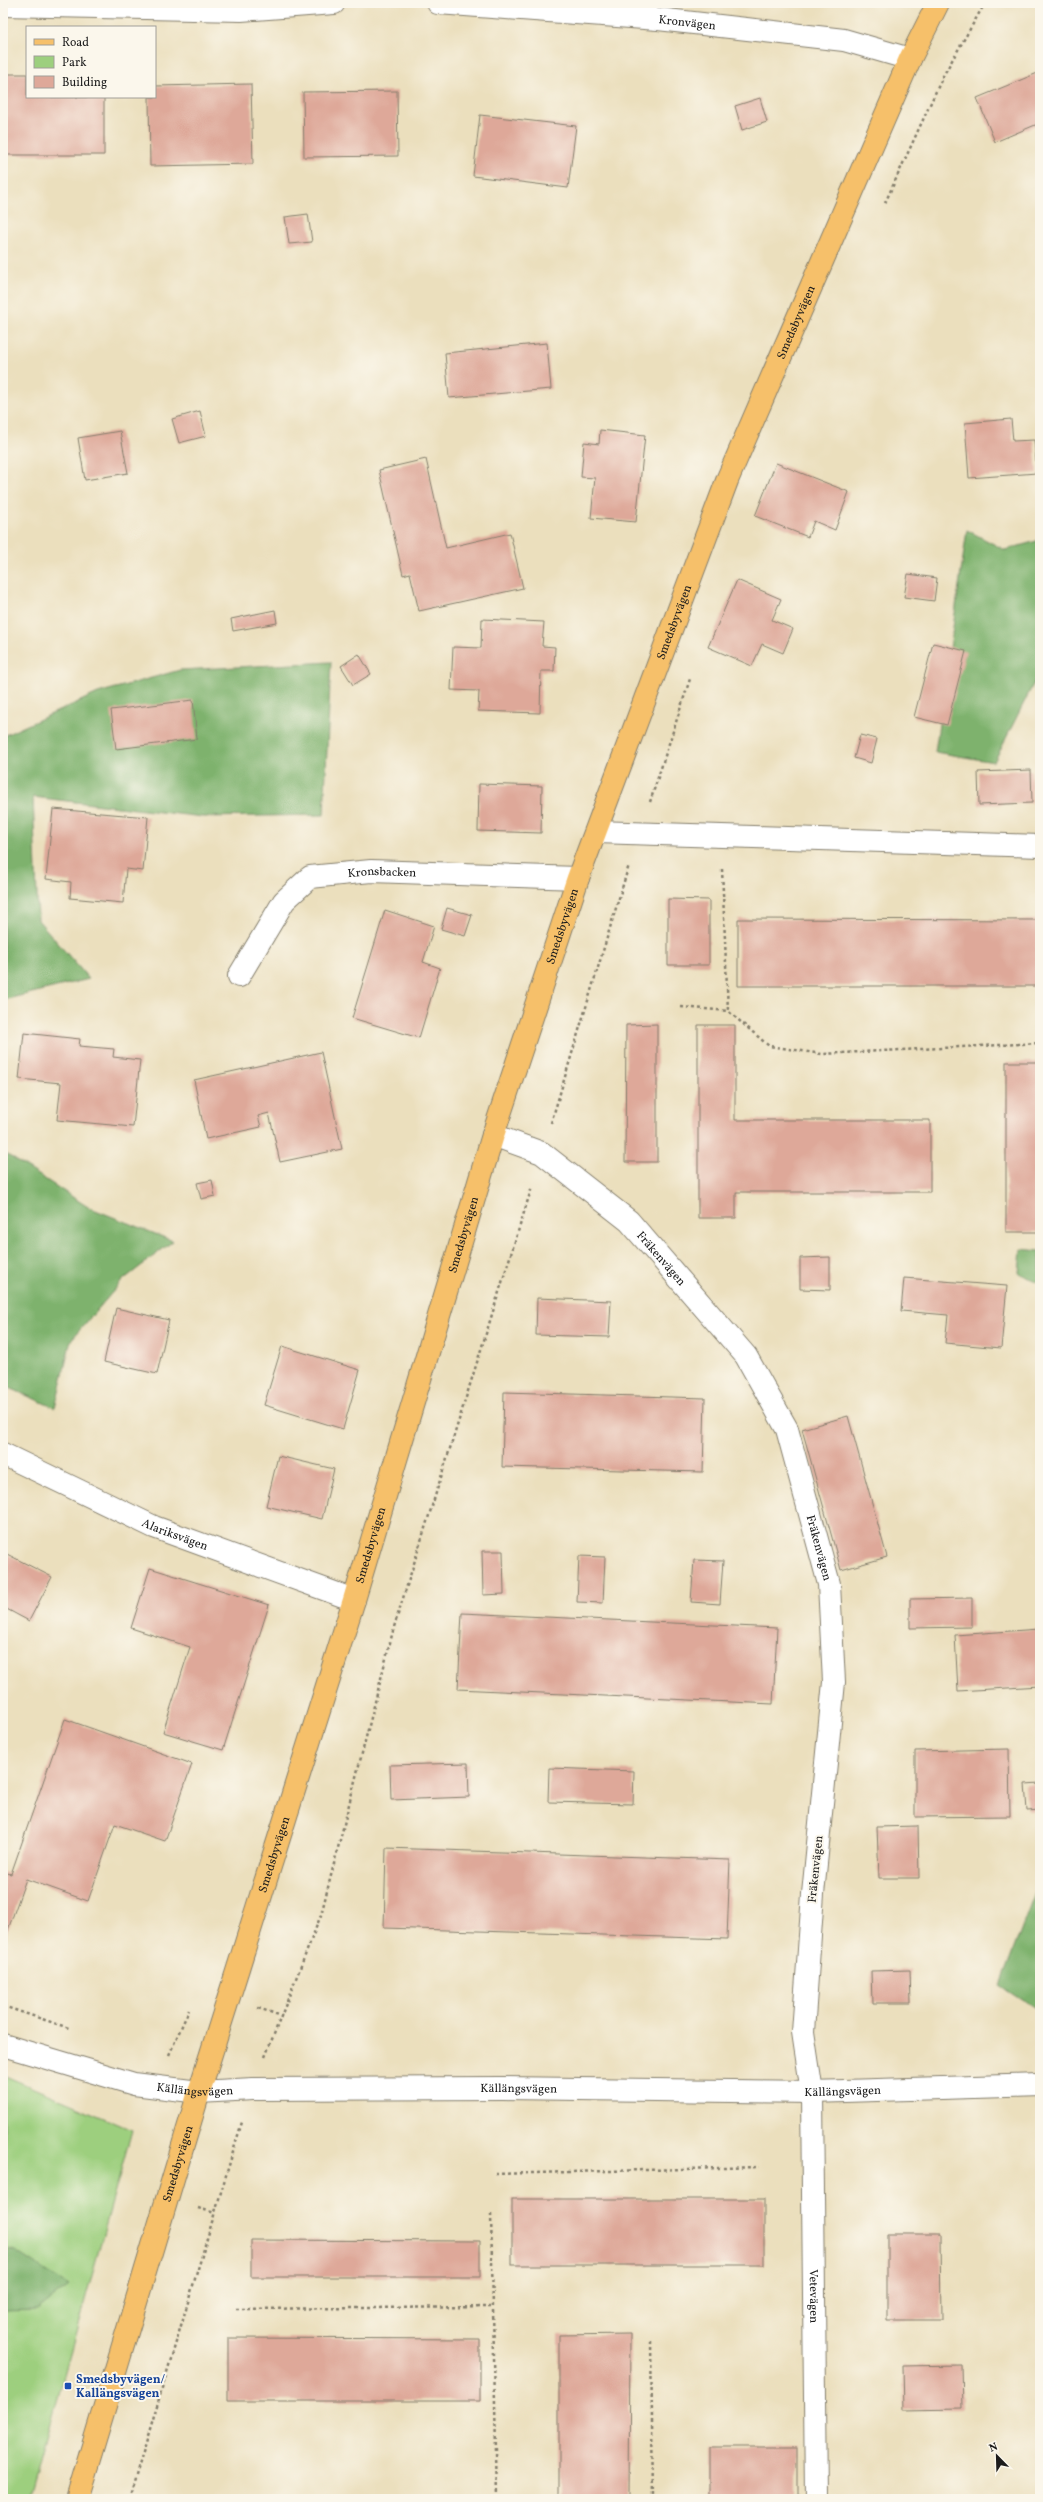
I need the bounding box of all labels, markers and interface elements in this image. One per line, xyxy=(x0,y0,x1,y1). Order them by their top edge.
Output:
street label: Kronvägen xyxy=(658,12,717,34)
legend xyxy=(26,26,156,98)
text: Road xyxy=(62,35,89,51)
text: Park xyxy=(62,55,87,71)
text: Building xyxy=(62,75,107,91)
street label: Smedsbyvägen xyxy=(774,283,820,362)
street label: Smedsbyvägen xyxy=(653,583,696,662)
street label: Kronsbacken xyxy=(347,864,416,882)
street label: Smedsbyvägen xyxy=(543,886,583,967)
street label: Smedsbyvägen xyxy=(445,1195,483,1275)
street label: Fräkenvägen xyxy=(632,1228,689,1290)
street label: Smedsbyvägen xyxy=(352,1505,390,1586)
street label: Fräkenvägen xyxy=(802,1513,835,1583)
street label: Alariksvägen xyxy=(139,1515,210,1555)
street label: Smedsbyvägen xyxy=(255,1815,294,1895)
street label: Fräkenvägen xyxy=(805,1835,827,1903)
street label: Källängsvägen xyxy=(156,2080,234,2101)
street label: Källängsvägen xyxy=(480,2081,557,2098)
street label: Källängsvägen xyxy=(804,2083,881,2101)
street label: Smedsbyvägen xyxy=(159,2124,197,2204)
street label: Vetevägen xyxy=(805,2269,821,2323)
place label: Smedsbyvägen/ Kallängsvägen xyxy=(76,2372,166,2402)
marker: Smedsbyvägen/ Kallängsvägen xyxy=(63,2381,73,2391)
north arrow xyxy=(977,2436,1017,2476)
text: N xyxy=(987,2440,1000,2457)

